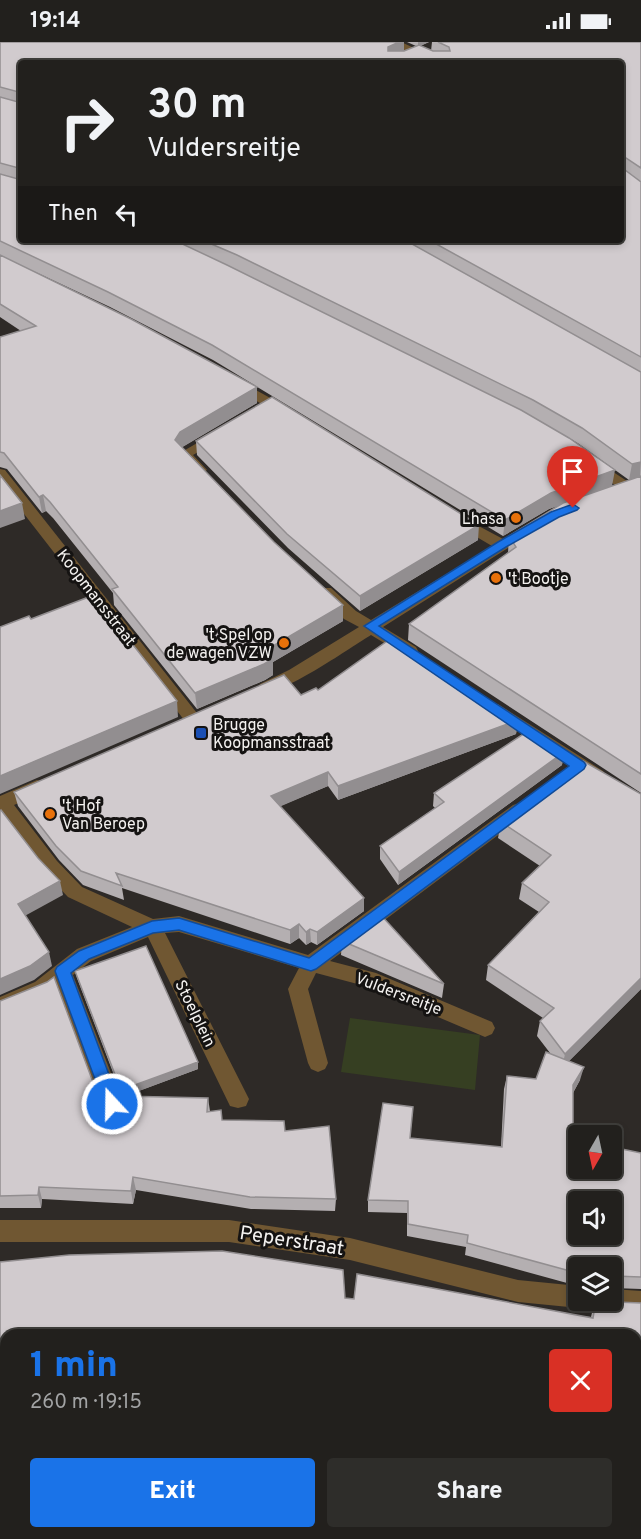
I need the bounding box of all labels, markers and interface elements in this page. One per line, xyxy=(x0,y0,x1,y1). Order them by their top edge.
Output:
text: 19:14 xyxy=(30,8,81,35)
text: 30 m xyxy=(147,80,246,133)
icon: right xyxy=(48,84,126,162)
text: Vuldersreitje xyxy=(147,132,301,166)
icon: left xyxy=(110,198,143,231)
text: Then xyxy=(48,201,98,228)
pin xyxy=(547,446,598,508)
icon: arrive xyxy=(556,455,589,488)
place label: Lhasa xyxy=(462,510,504,530)
marker: Lhasa xyxy=(509,511,523,525)
street label: Koopmansstraat xyxy=(51,546,139,651)
place label: 't Bootje xyxy=(508,570,569,590)
marker: 't Bootje xyxy=(489,571,503,585)
place label: 't Spel op de wagen VZW xyxy=(167,626,272,664)
marker: 't Spel op de wagen VZW xyxy=(277,636,291,650)
place label: Brugge Koopmansstraat xyxy=(213,716,330,754)
marker: Brugge Koopmansstraat xyxy=(194,726,208,740)
place label: 't Hof Van Beroep xyxy=(62,797,145,835)
marker: 't Hof Van Beroep xyxy=(43,807,57,821)
street label: Vuldersreitje xyxy=(352,969,444,1021)
street label: Stoelplein xyxy=(169,977,219,1051)
position arrow xyxy=(80,1072,144,1136)
north arrow xyxy=(568,1125,622,1179)
map controls xyxy=(568,1125,622,1311)
button: sound xyxy=(568,1191,622,1245)
street label: Peperstraat xyxy=(238,1221,346,1263)
button: layers xyxy=(568,1257,622,1311)
text: 1 min xyxy=(30,1344,118,1390)
button: close xyxy=(549,1349,612,1412)
text: 260 m · 19:15 xyxy=(30,1390,142,1416)
button: Exit xyxy=(30,1458,315,1527)
button: Share xyxy=(327,1458,612,1527)

